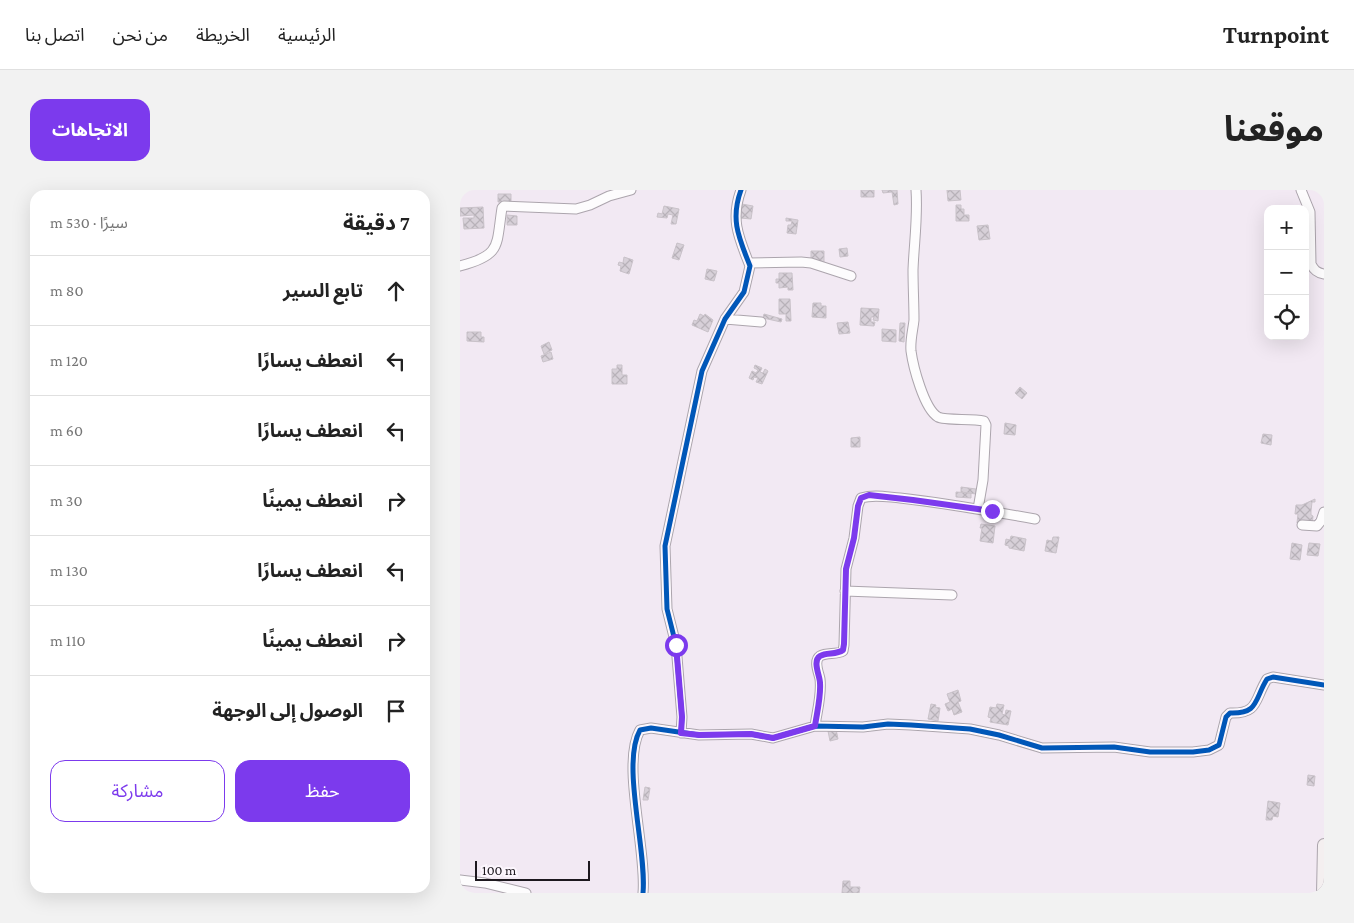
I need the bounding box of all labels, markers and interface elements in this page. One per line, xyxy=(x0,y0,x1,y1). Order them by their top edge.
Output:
text: Turnpoint xyxy=(1223,21,1329,48)
text: اتصل بنا xyxy=(25,25,85,45)
text: من نحن xyxy=(113,25,168,45)
text: الخريطة xyxy=(196,25,250,45)
text: الرئيسية xyxy=(278,25,336,45)
button: الاتجاهات xyxy=(30,99,150,161)
text: موقعنا xyxy=(1224,110,1324,149)
map controls xyxy=(1264,205,1309,340)
button: + xyxy=(1264,205,1309,250)
text: 7 دقيقة xyxy=(343,211,410,235)
text: سيرًا · 530 m xyxy=(50,214,128,231)
button: − xyxy=(1264,250,1309,295)
icon: ahead xyxy=(382,277,410,305)
text: تابع السير xyxy=(283,280,363,301)
text: 80 m xyxy=(50,282,84,299)
button: locate xyxy=(1264,295,1309,340)
icon: left xyxy=(382,347,410,375)
text: انعطف يسارًا xyxy=(257,350,363,371)
text: 120 m xyxy=(50,352,88,369)
icon: left xyxy=(382,417,410,445)
text: انعطف يسارًا xyxy=(257,420,363,441)
text: 60 m xyxy=(50,422,83,439)
icon: right xyxy=(382,487,410,515)
text: انعطف يمينًا xyxy=(262,490,363,511)
text: 30 m xyxy=(50,492,83,509)
route end xyxy=(981,500,1004,523)
icon: left xyxy=(382,557,410,585)
text: انعطف يسارًا xyxy=(257,560,363,581)
text: 130 m xyxy=(50,562,88,579)
icon: right xyxy=(382,627,410,655)
text: انعطف يمينًا xyxy=(262,630,363,651)
text: 110 m xyxy=(50,632,86,649)
route start xyxy=(665,634,688,657)
icon: arrive xyxy=(382,697,410,725)
text: الوصول إلى الوجهة xyxy=(212,700,363,721)
button: مشاركة xyxy=(50,760,225,822)
button: حفظ xyxy=(235,760,410,822)
scale bar xyxy=(475,858,590,881)
text: 100 m xyxy=(482,862,516,878)

